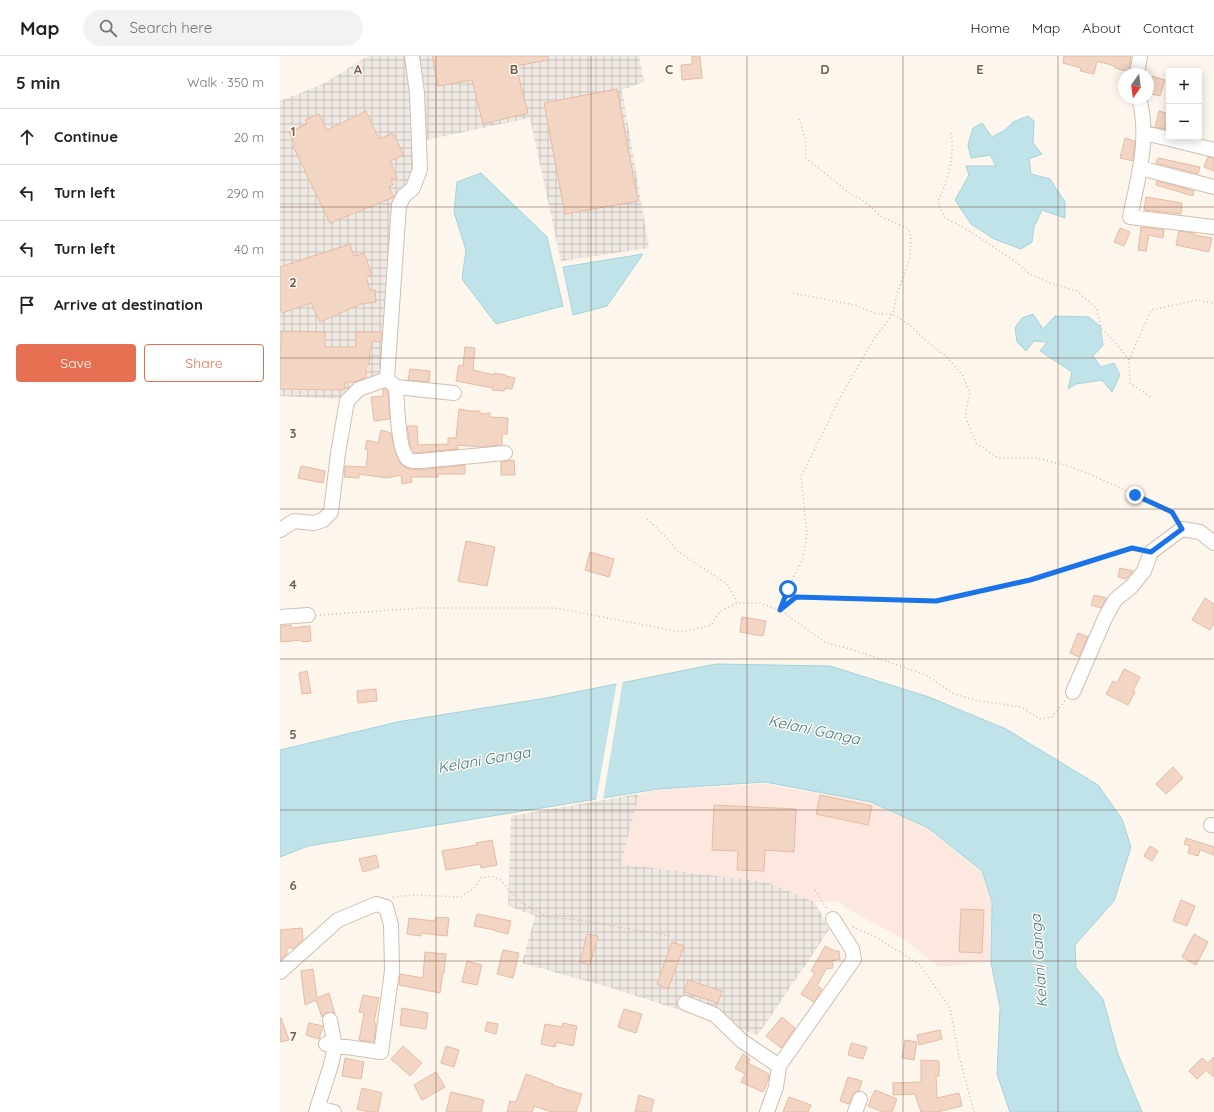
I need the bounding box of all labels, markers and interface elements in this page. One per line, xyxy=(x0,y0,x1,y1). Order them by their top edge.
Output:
search box xyxy=(83,10,363,46)
text: Map xyxy=(20,16,59,40)
icon: search xyxy=(97,17,119,39)
text: Search here xyxy=(129,18,212,37)
text: Home xyxy=(971,19,1010,37)
text: Map xyxy=(1032,19,1060,37)
text: About xyxy=(1082,19,1121,37)
text: Contact xyxy=(1143,19,1194,37)
text: A xyxy=(354,61,363,77)
text: B xyxy=(510,61,518,77)
text: C xyxy=(665,61,673,77)
text: D xyxy=(820,61,830,77)
text: E xyxy=(976,61,984,77)
north arrow xyxy=(1118,68,1154,104)
map controls xyxy=(1166,68,1202,140)
button: + xyxy=(1166,68,1202,104)
text: 5 min xyxy=(16,72,60,93)
text: Walk · 350 m xyxy=(187,74,264,90)
button: − xyxy=(1166,104,1202,140)
text: 1 xyxy=(290,123,296,139)
icon: ahead xyxy=(16,126,38,148)
text: Continue xyxy=(54,127,118,146)
text: 20 m xyxy=(234,129,264,145)
icon: left xyxy=(16,182,38,204)
text: Turn left xyxy=(54,183,116,202)
text: 290 m xyxy=(226,185,264,201)
icon: left xyxy=(16,238,38,260)
text: Turn left xyxy=(54,239,116,258)
text: 40 m xyxy=(234,241,264,257)
text: 2 xyxy=(289,274,297,290)
icon: arrive xyxy=(16,294,38,316)
text: Arrive at destination xyxy=(54,295,203,314)
button: Save xyxy=(16,344,136,382)
button: Share xyxy=(144,344,264,382)
text: 3 xyxy=(290,425,297,441)
route end xyxy=(1126,486,1144,504)
text: 4 xyxy=(289,576,297,592)
route start xyxy=(779,580,797,598)
water label: Kelani Ganga xyxy=(766,710,863,749)
text: 5 xyxy=(289,726,297,742)
water label: Kelani Ganga xyxy=(436,742,533,777)
text: 6 xyxy=(289,877,297,893)
water label: Kelani Ganga xyxy=(1026,913,1051,1008)
text: 7 xyxy=(289,1028,297,1044)

